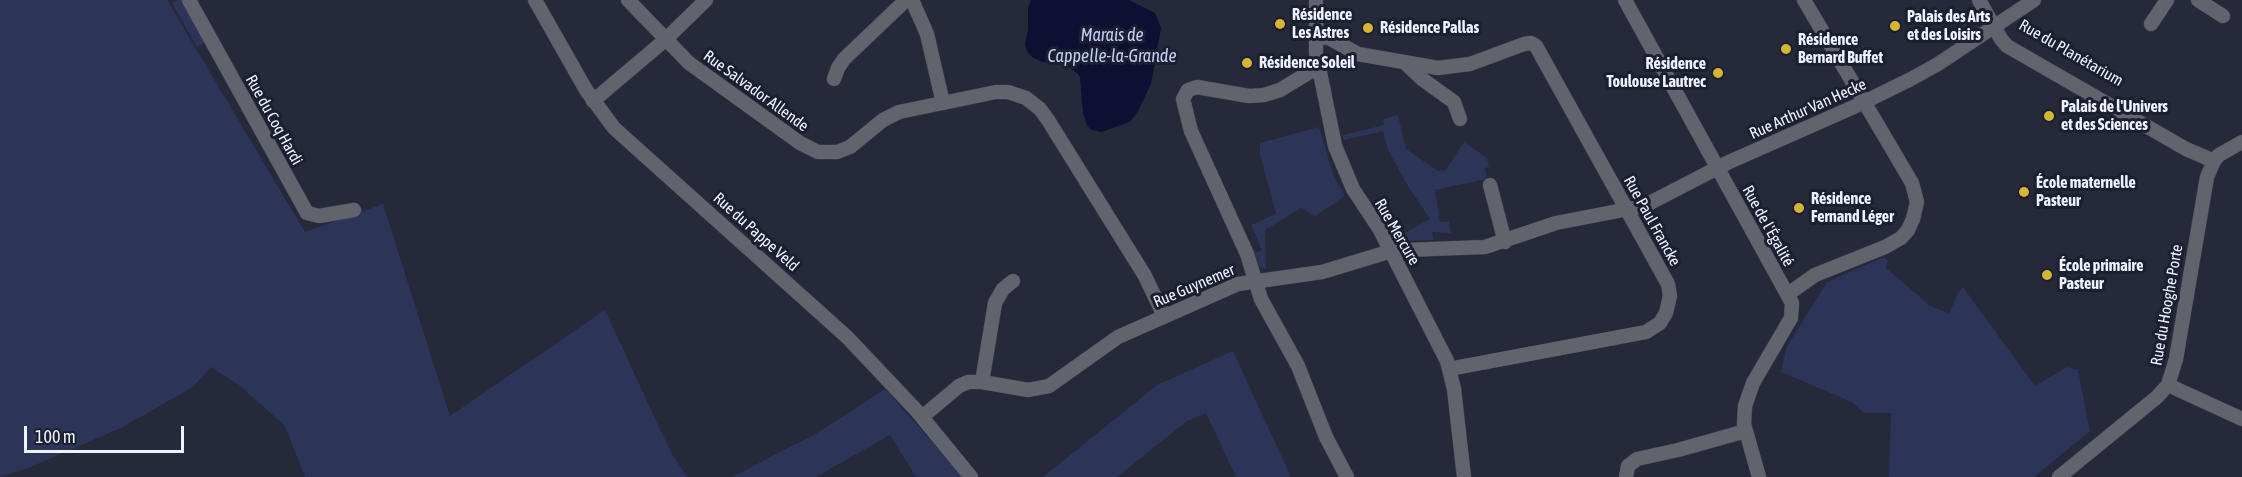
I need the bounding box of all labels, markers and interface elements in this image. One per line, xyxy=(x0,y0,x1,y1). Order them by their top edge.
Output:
place label: Résidence Les Astres xyxy=(1292,5,1352,43)
place label: Palais des Arts et des Loisirs xyxy=(1907,7,1991,45)
street label: Rue du Planétarium xyxy=(2016,15,2126,91)
marker: Résidence Les Astres xyxy=(1273,17,1287,31)
place label: Résidence Pallas xyxy=(1380,18,1479,38)
marker: Palais des Arts et des Loisirs xyxy=(1888,19,1902,33)
marker: Résidence Pallas xyxy=(1361,21,1375,35)
water label: Marais de Cappelle-la-Grande xyxy=(1047,24,1177,66)
place label: Résidence Bernard Buffet xyxy=(1798,30,1883,68)
marker: Résidence Bernard Buffet xyxy=(1779,42,1793,56)
street label: Rue Salvador Allende xyxy=(700,46,812,136)
place label: Résidence Soleil xyxy=(1259,53,1355,73)
place label: Résidence Toulouse Lautrec xyxy=(1606,54,1706,92)
marker: Résidence Soleil xyxy=(1240,56,1254,70)
marker: Résidence Toulouse Lautrec xyxy=(1711,66,1725,80)
street label: Rue du Coq Hardi xyxy=(241,72,307,168)
street label: Rue Arthur Van Hecke xyxy=(1747,75,1869,143)
place label: Palais de l'Univers et des Sciences xyxy=(2061,97,2168,135)
marker: Palais de l'Univers et des Sciences xyxy=(2042,109,2056,123)
street label: Rue Paul Francke xyxy=(1619,173,1685,269)
place label: École maternelle Pasteur xyxy=(2036,173,2136,211)
street label: Rue de l'Égalité xyxy=(1738,182,1798,270)
marker: École maternelle Pasteur xyxy=(2017,185,2031,199)
street label: Rue du Pappe Veld xyxy=(709,189,803,275)
place label: Résidence Fernand Léger xyxy=(1811,189,1894,227)
street label: Rue Mercure xyxy=(1370,195,1424,269)
marker: Résidence Fernand Léger xyxy=(1792,201,1806,215)
street label: Rue du Hooghe Porte xyxy=(2147,243,2187,367)
place label: École primaire Pasteur xyxy=(2059,256,2143,294)
street label: Rue Guynemer xyxy=(1150,260,1238,312)
marker: École primaire Pasteur xyxy=(2040,268,2054,282)
scale bar xyxy=(27,414,188,452)
text: 100 m xyxy=(35,426,76,447)

